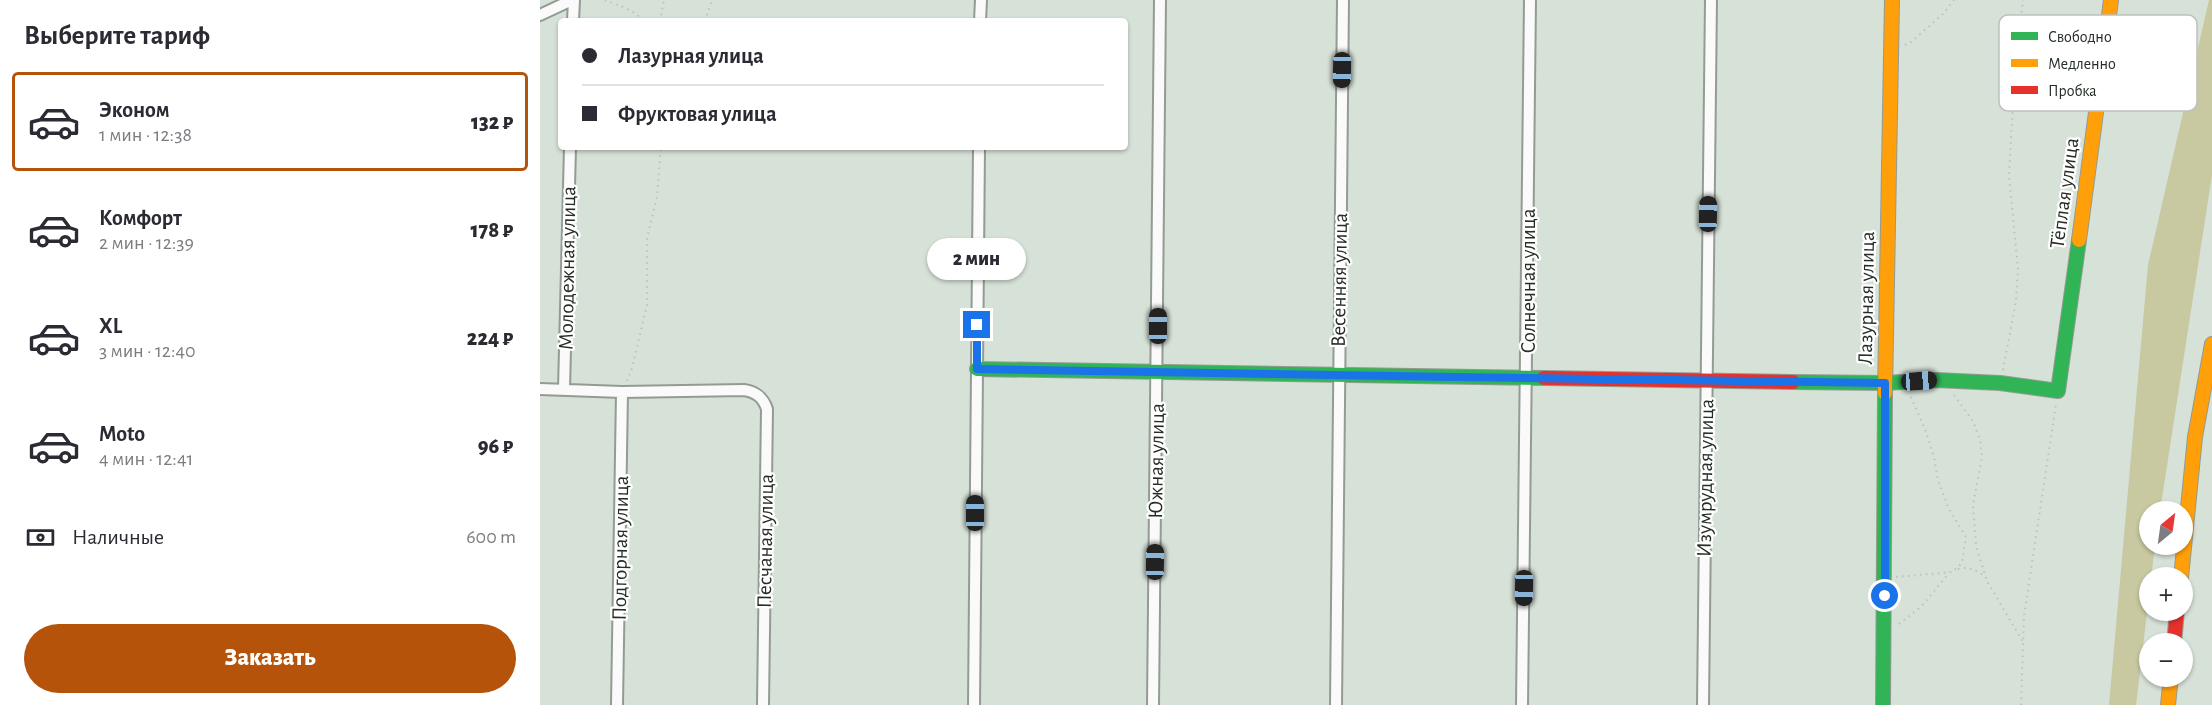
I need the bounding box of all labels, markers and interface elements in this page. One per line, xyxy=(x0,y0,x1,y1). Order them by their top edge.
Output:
legend xyxy=(1999,15,2197,111)
text: Выберите тариф xyxy=(24,22,210,49)
text: Свободно xyxy=(2048,29,2112,45)
text: Лазурная улица xyxy=(618,45,764,67)
car xyxy=(1333,52,1351,88)
text: Медленно xyxy=(2048,56,2116,72)
text: Пробка xyxy=(2048,83,2097,99)
icon: car xyxy=(27,95,81,149)
text: Эконом xyxy=(99,99,170,121)
text: Фруктовая улица xyxy=(618,103,777,125)
text: 132 ₽ xyxy=(471,111,513,133)
text: 1 мин · 12:38 xyxy=(99,125,192,145)
street label: Тёплая улица xyxy=(2046,136,2083,250)
street label: Молодежная улица xyxy=(556,185,579,350)
car xyxy=(1699,196,1717,232)
icon: car xyxy=(27,203,81,257)
text: Комфорт xyxy=(99,207,182,229)
street label: Солнечная улица xyxy=(1518,208,1539,354)
street label: Весенняя улица xyxy=(1328,212,1351,347)
text: 178 ₽ xyxy=(470,219,513,241)
street label: Лазурная улица xyxy=(1855,231,1878,365)
text: 2 мин · 12:39 xyxy=(99,233,194,253)
callout: 2 мин xyxy=(928,238,1026,280)
text: 2 мин xyxy=(953,249,1000,269)
car xyxy=(1149,308,1167,344)
icon: car xyxy=(27,311,81,365)
route end xyxy=(963,311,990,338)
text: XL xyxy=(99,315,122,337)
text: 224 ₽ xyxy=(467,327,513,349)
text: 3 мин · 12:40 xyxy=(99,341,196,361)
car xyxy=(1900,371,1938,391)
street label: Изумрудная улица xyxy=(1694,398,1717,557)
street label: Южная улица xyxy=(1145,402,1168,519)
icon: car xyxy=(27,419,81,473)
text: Moto xyxy=(99,423,145,445)
text: 96 ₽ xyxy=(478,435,513,457)
text: 4 мин · 12:41 xyxy=(99,449,193,469)
street label: Песчаная улица xyxy=(754,473,777,608)
street label: Подгорная улица xyxy=(609,475,632,621)
car xyxy=(966,495,984,531)
north arrow xyxy=(2139,501,2193,555)
map controls xyxy=(2139,501,2193,687)
icon: cash xyxy=(24,521,57,554)
text: Наличные xyxy=(72,526,164,548)
text: 600 m xyxy=(466,527,516,547)
car xyxy=(1146,544,1164,580)
button: + xyxy=(2139,567,2193,621)
car xyxy=(1515,570,1533,606)
route start xyxy=(1871,582,1898,609)
button: Заказать xyxy=(24,624,516,693)
button: − xyxy=(2139,633,2193,687)

